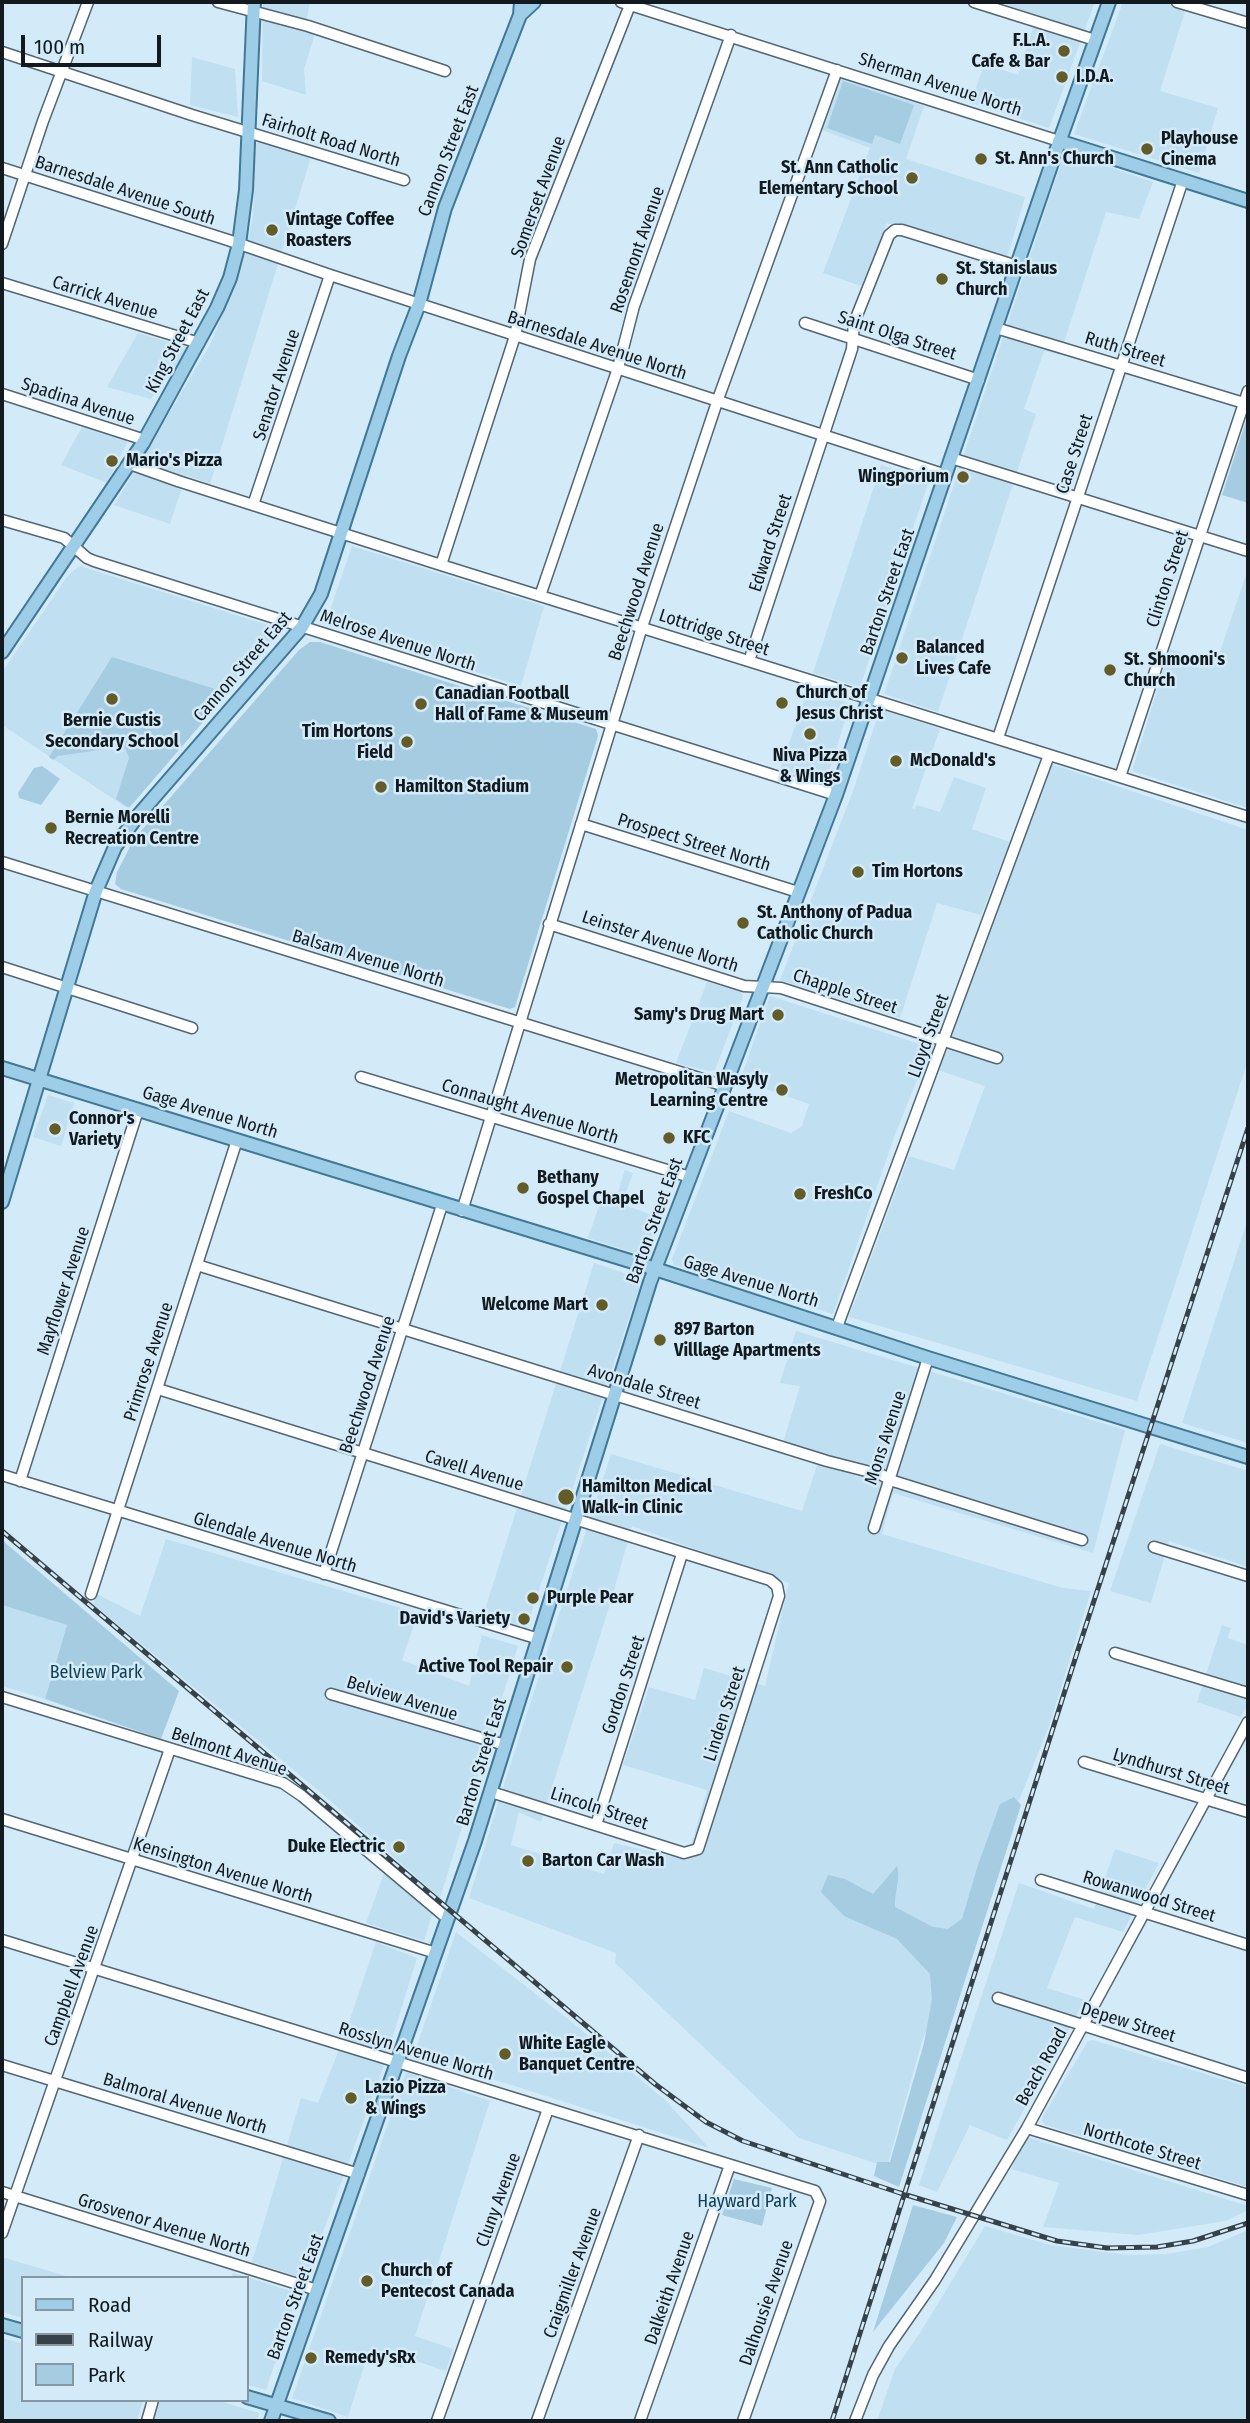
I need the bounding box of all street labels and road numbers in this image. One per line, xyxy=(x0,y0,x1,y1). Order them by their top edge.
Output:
street label: Sherman Avenue North xyxy=(856,48,1024,122)
street label: Cannon Street East xyxy=(414,82,484,220)
street label: Fairholt Road North xyxy=(259,110,403,172)
street label: Somerset Avenue xyxy=(507,133,571,261)
street label: Barnesdale Avenue South xyxy=(32,152,218,230)
street label: Rosemont Avenue xyxy=(606,184,670,316)
street label: Carrick Avenue xyxy=(50,272,160,324)
street label: King Street East xyxy=(141,285,215,397)
street label: Barnesdale Avenue North xyxy=(505,307,689,385)
street label: Saint Olga Street xyxy=(835,307,959,365)
street label: Senator Avenue xyxy=(249,327,305,443)
street label: Ruth Street xyxy=(1082,328,1168,372)
street label: Spadina Avenue xyxy=(19,374,137,430)
street label: Case Street xyxy=(1052,411,1098,497)
street label: Edward Street xyxy=(745,491,797,595)
street label: Beechwood Avenue xyxy=(605,520,669,664)
street label: Barton Street East xyxy=(856,526,920,658)
street label: Clinton Street xyxy=(1142,528,1194,630)
street label: Lottridge Street xyxy=(656,605,772,661)
street label: Melrose Avenue North xyxy=(317,606,479,676)
street label: Cannon Street East xyxy=(189,607,297,727)
street label: Prospect Street North xyxy=(615,809,773,877)
street label: Leinster Avenue North xyxy=(579,906,741,978)
street label: Balsam Avenue North xyxy=(289,926,447,992)
street label: Chapple Street xyxy=(790,965,900,1019)
street label: Lloyd Street xyxy=(904,991,954,1081)
street label: Connaught Avenue North xyxy=(439,1075,621,1149)
street label: Gage Avenue North xyxy=(140,1082,280,1144)
street label: Barton Street East xyxy=(622,1155,688,1287)
street label: Mayflower Avenue xyxy=(33,1224,95,1358)
street label: Gage Avenue North xyxy=(681,1251,821,1313)
street label: Primrose Avenue xyxy=(120,1300,178,1424)
street label: Beechwood Avenue xyxy=(336,1313,400,1457)
street label: Avondale Street xyxy=(585,1360,703,1414)
street label: Mons Avenue xyxy=(861,1388,911,1488)
street label: Cavell Avenue xyxy=(422,1446,526,1496)
street label: Glendale Avenue North xyxy=(191,1508,359,1578)
street label: Gordon Street xyxy=(598,1633,650,1737)
street label: Linden Street xyxy=(700,1664,750,1764)
street label: Belview Avenue xyxy=(344,1672,460,1726)
street label: Barton Street East xyxy=(452,1695,512,1829)
street label: Belmont Avenue xyxy=(168,1723,290,1781)
street label: Lyndhurst Street xyxy=(1110,1744,1232,1800)
street label: Lincoln Street xyxy=(547,1783,651,1835)
street label: Kensington Avenue North xyxy=(130,1833,316,1909)
street label: Rowanwood Street xyxy=(1080,1867,1218,1927)
street label: Campbell Avenue xyxy=(40,1922,104,2050)
street label: Depew Street xyxy=(1078,1998,1178,2048)
street label: Rosslyn Avenue North xyxy=(336,2018,496,2086)
street label: Beach Road xyxy=(1012,2024,1072,2110)
street label: Balmoral Avenue North xyxy=(100,2069,270,2139)
street label: Northcote Street xyxy=(1081,2119,1203,2175)
street label: Cluny Avenue xyxy=(472,2150,526,2250)
street label: Grosvenor Avenue North xyxy=(75,2189,253,2263)
street label: Craigmiller Avenue xyxy=(539,2205,607,2341)
street label: Dalkeith Avenue xyxy=(640,2228,700,2348)
street label: Barton Street East xyxy=(263,2231,329,2363)
street label: Dalhousie Avenue xyxy=(735,2237,799,2369)

